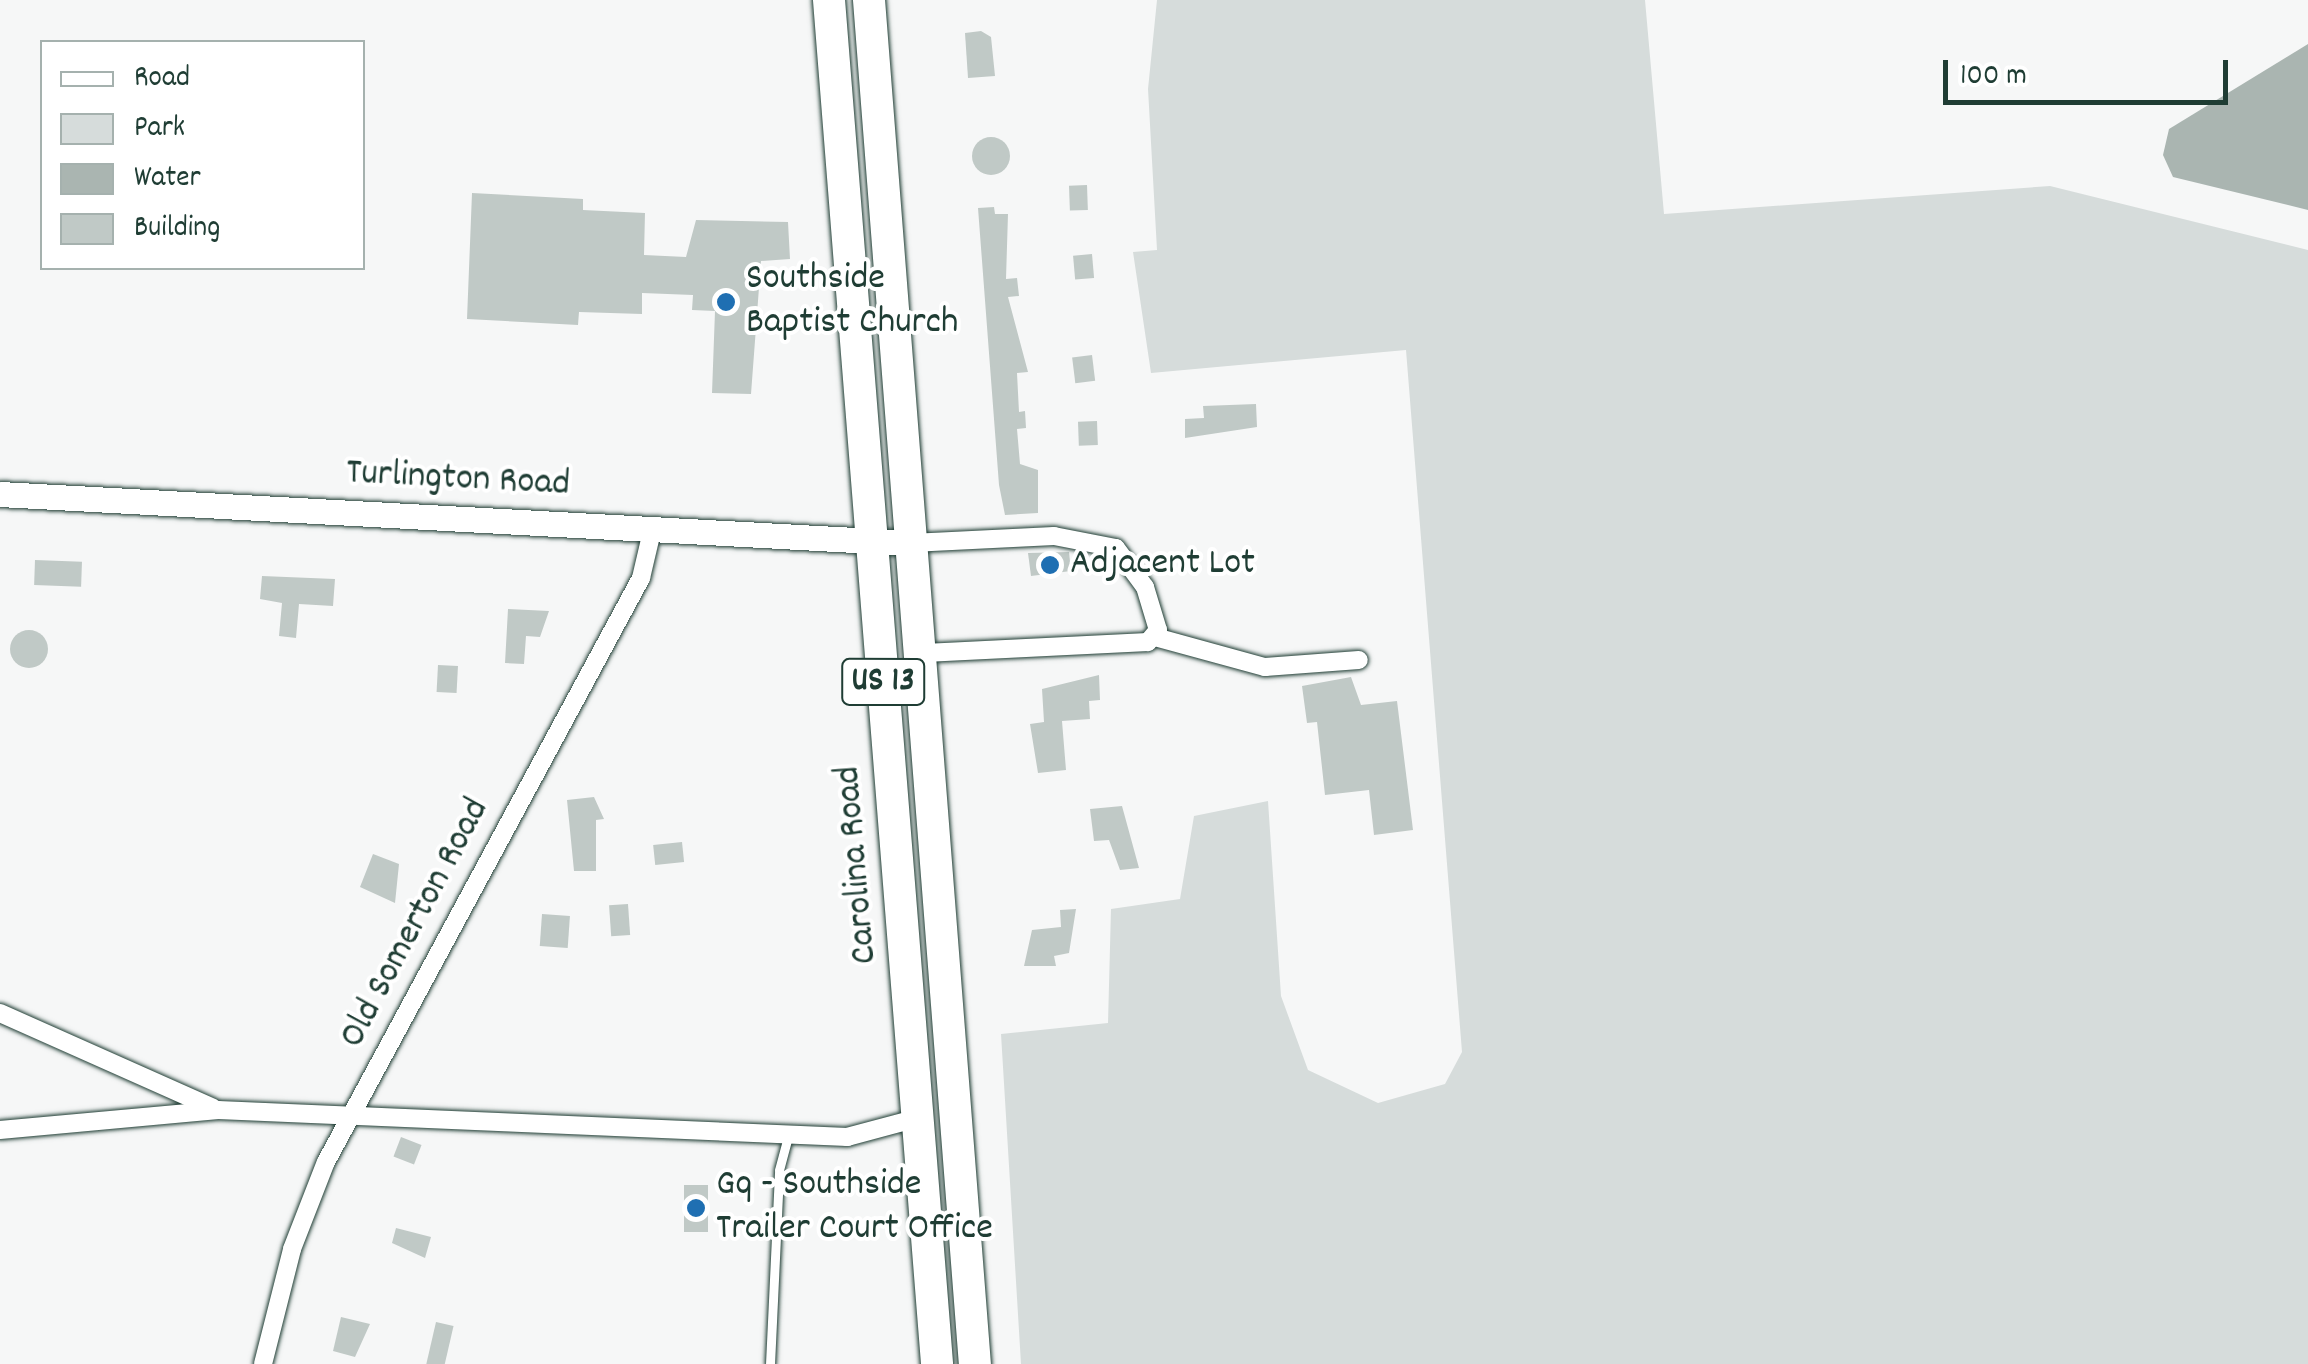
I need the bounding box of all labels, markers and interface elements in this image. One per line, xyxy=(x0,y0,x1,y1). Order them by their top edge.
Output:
legend xyxy=(40,40,365,270)
scale bar xyxy=(1948,40,2233,102)
text: 100 m xyxy=(1960,56,2027,99)
text: Road xyxy=(134,58,190,101)
text: Park xyxy=(134,108,185,151)
text: Water xyxy=(134,158,201,201)
text: Building xyxy=(134,208,220,251)
place label: Southside Baptist Church xyxy=(746,257,958,346)
marker: Southside Baptist Church xyxy=(715,291,737,313)
street label: Turlington Road xyxy=(345,451,571,509)
place label: Adjacent Lot xyxy=(1070,542,1255,588)
marker: Adjacent Lot xyxy=(1039,554,1061,576)
road number: US 13 xyxy=(840,652,926,712)
street label: Carolina Road xyxy=(827,764,889,966)
street label: Old Somerton Road xyxy=(331,791,501,1057)
place label: Gq - Southside Trailer Court Office xyxy=(716,1163,993,1252)
marker: Gq - Southside Trailer Court Office xyxy=(685,1197,707,1219)

